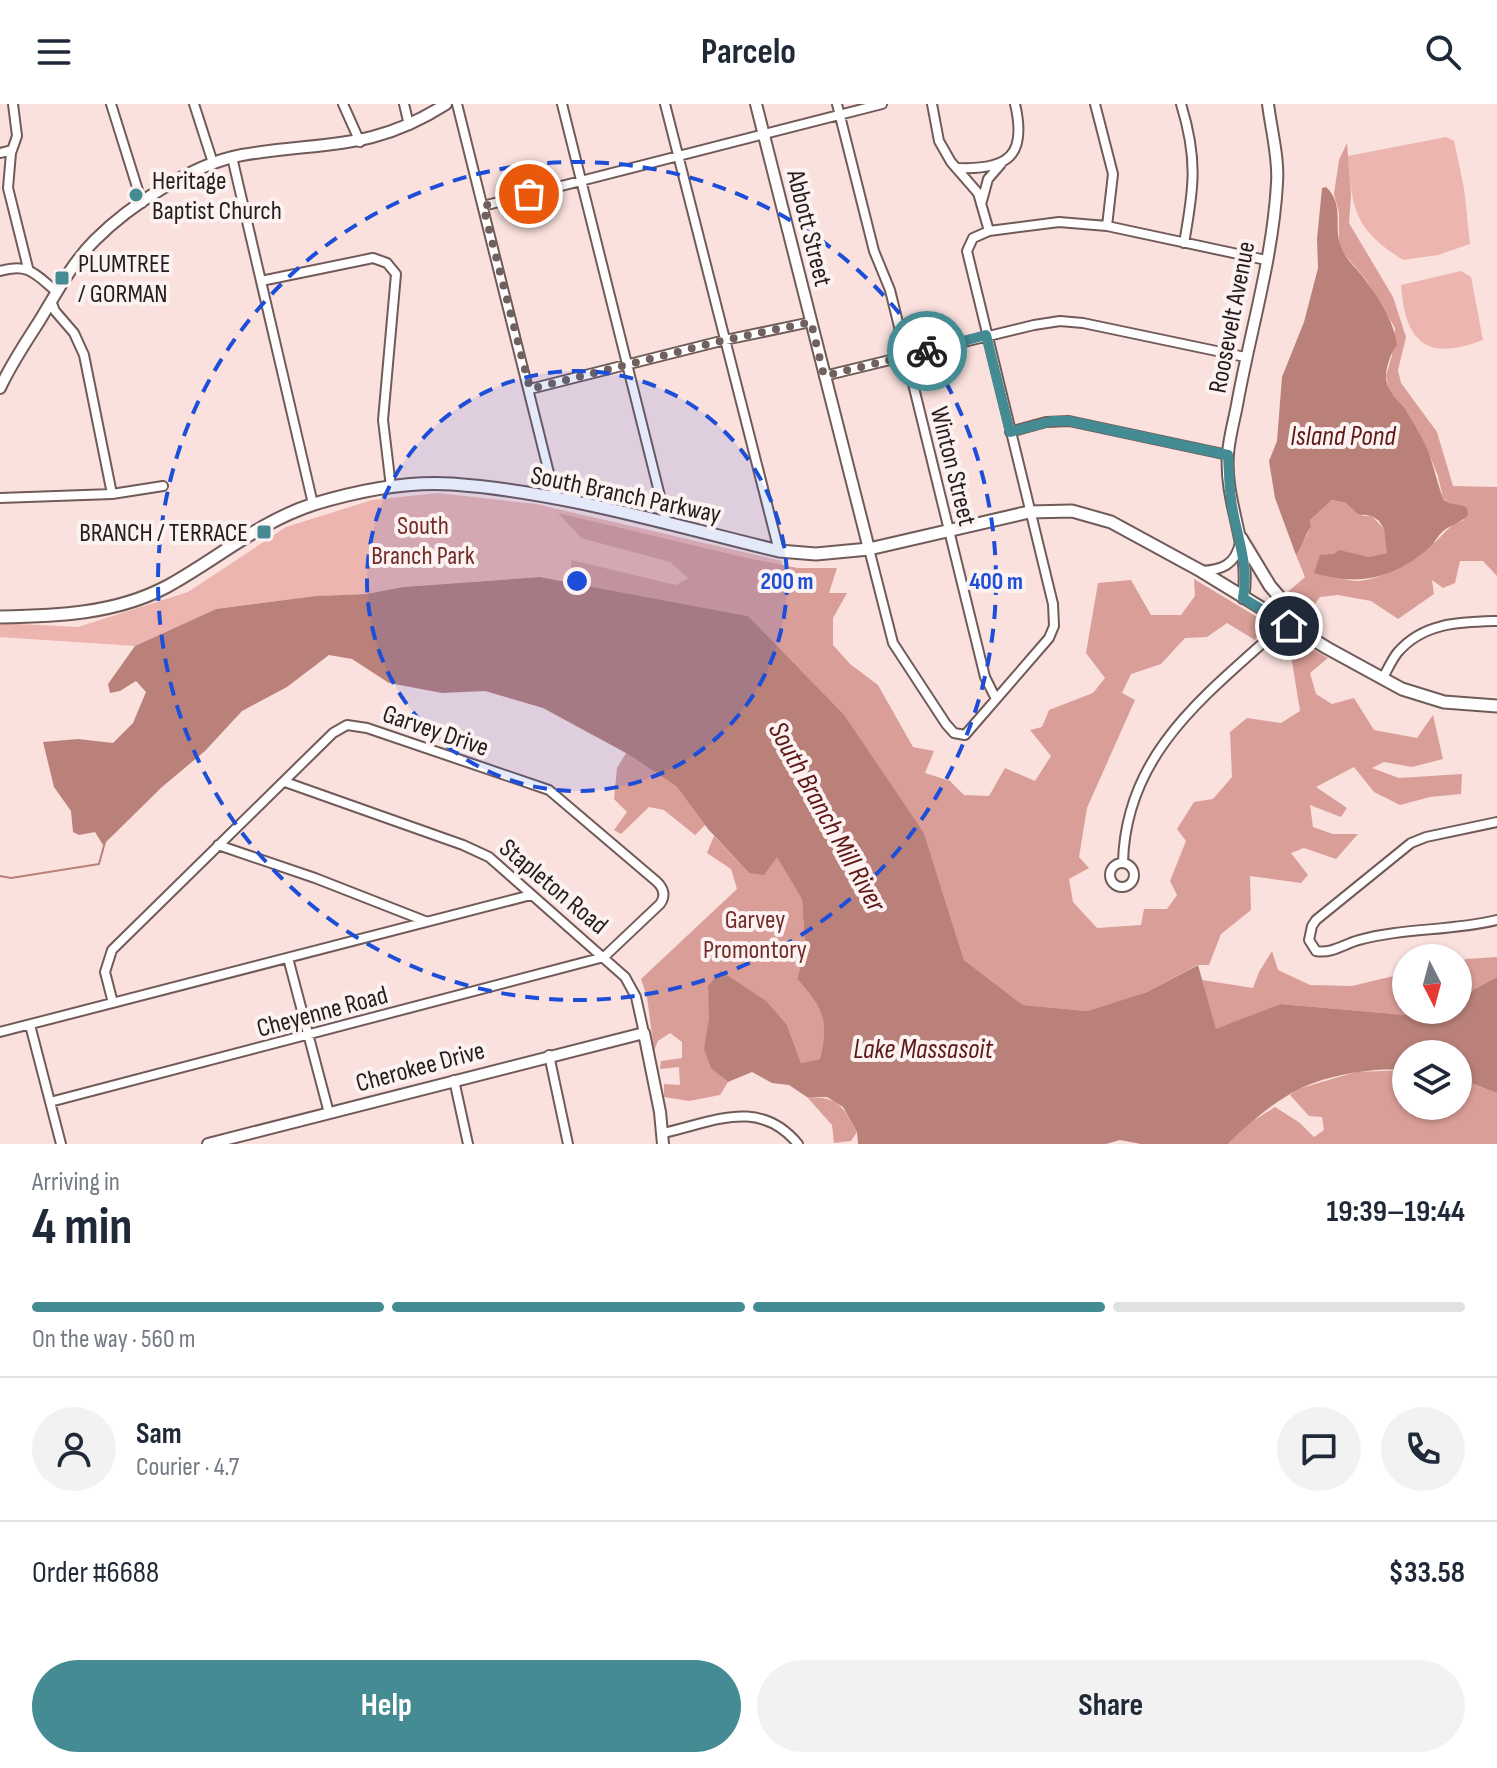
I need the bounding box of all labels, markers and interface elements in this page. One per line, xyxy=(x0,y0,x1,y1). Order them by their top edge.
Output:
icon: menu xyxy=(32,30,76,74)
icon: search xyxy=(1421,30,1465,74)
text: Parcelo xyxy=(701,31,796,74)
pin xyxy=(495,160,563,228)
place label: Heritage Baptist Church xyxy=(152,166,282,227)
street label: Abbott Street xyxy=(779,166,838,290)
icon: bag xyxy=(507,172,551,216)
marker: Heritage Baptist Church xyxy=(127,186,145,204)
street label: Roosevelt Avenue xyxy=(1203,239,1262,396)
place label: PLUMTREE / GORMAN xyxy=(78,249,171,310)
marker: PLUMTREE / GORMAN xyxy=(53,269,71,287)
courier xyxy=(887,311,967,391)
icon: bike xyxy=(905,329,949,373)
street label: Winton Street xyxy=(923,404,982,529)
water label: Island Pond xyxy=(1290,420,1397,453)
street label: South Branch Parkway xyxy=(528,460,724,531)
park label: South Branch Park xyxy=(371,511,475,572)
place label: BRANCH / TERRACE xyxy=(79,518,248,549)
marker: BRANCH / TERRACE xyxy=(255,523,273,541)
centre of rings xyxy=(563,567,591,595)
text: 200 m xyxy=(760,567,814,596)
text: 400 m xyxy=(969,567,1023,596)
pin xyxy=(1255,592,1323,660)
icon: home xyxy=(1267,604,1311,648)
street label: Garvey Drive xyxy=(378,699,493,764)
water label: South Branch Mill River xyxy=(761,716,893,918)
street label: Stapleton Road xyxy=(493,833,614,941)
park label: Garvey Promontory xyxy=(703,905,807,966)
north arrow xyxy=(1392,944,1472,1024)
map controls xyxy=(1392,944,1472,1120)
street label: Cheyenne Road xyxy=(253,980,391,1045)
water label: Lake Massasoit xyxy=(853,1033,993,1066)
street label: Cherokee Drive xyxy=(353,1035,488,1100)
button: layers xyxy=(1392,1040,1472,1120)
text: Arriving in xyxy=(32,1167,120,1198)
text: 19:39–19:44 xyxy=(1327,1194,1465,1230)
text: 4 min xyxy=(32,1196,132,1259)
text: On the way · 560 m xyxy=(32,1324,195,1355)
button: person xyxy=(32,1407,116,1491)
button: chat xyxy=(1277,1407,1361,1491)
button: phone xyxy=(1381,1407,1465,1491)
text: Sam xyxy=(136,1416,182,1452)
text: Courier · 4.7 xyxy=(136,1452,239,1483)
text: Order #6688 xyxy=(32,1555,159,1591)
text: $33.58 xyxy=(1389,1555,1465,1591)
button: Help xyxy=(32,1660,741,1752)
button: Share xyxy=(757,1660,1465,1752)

